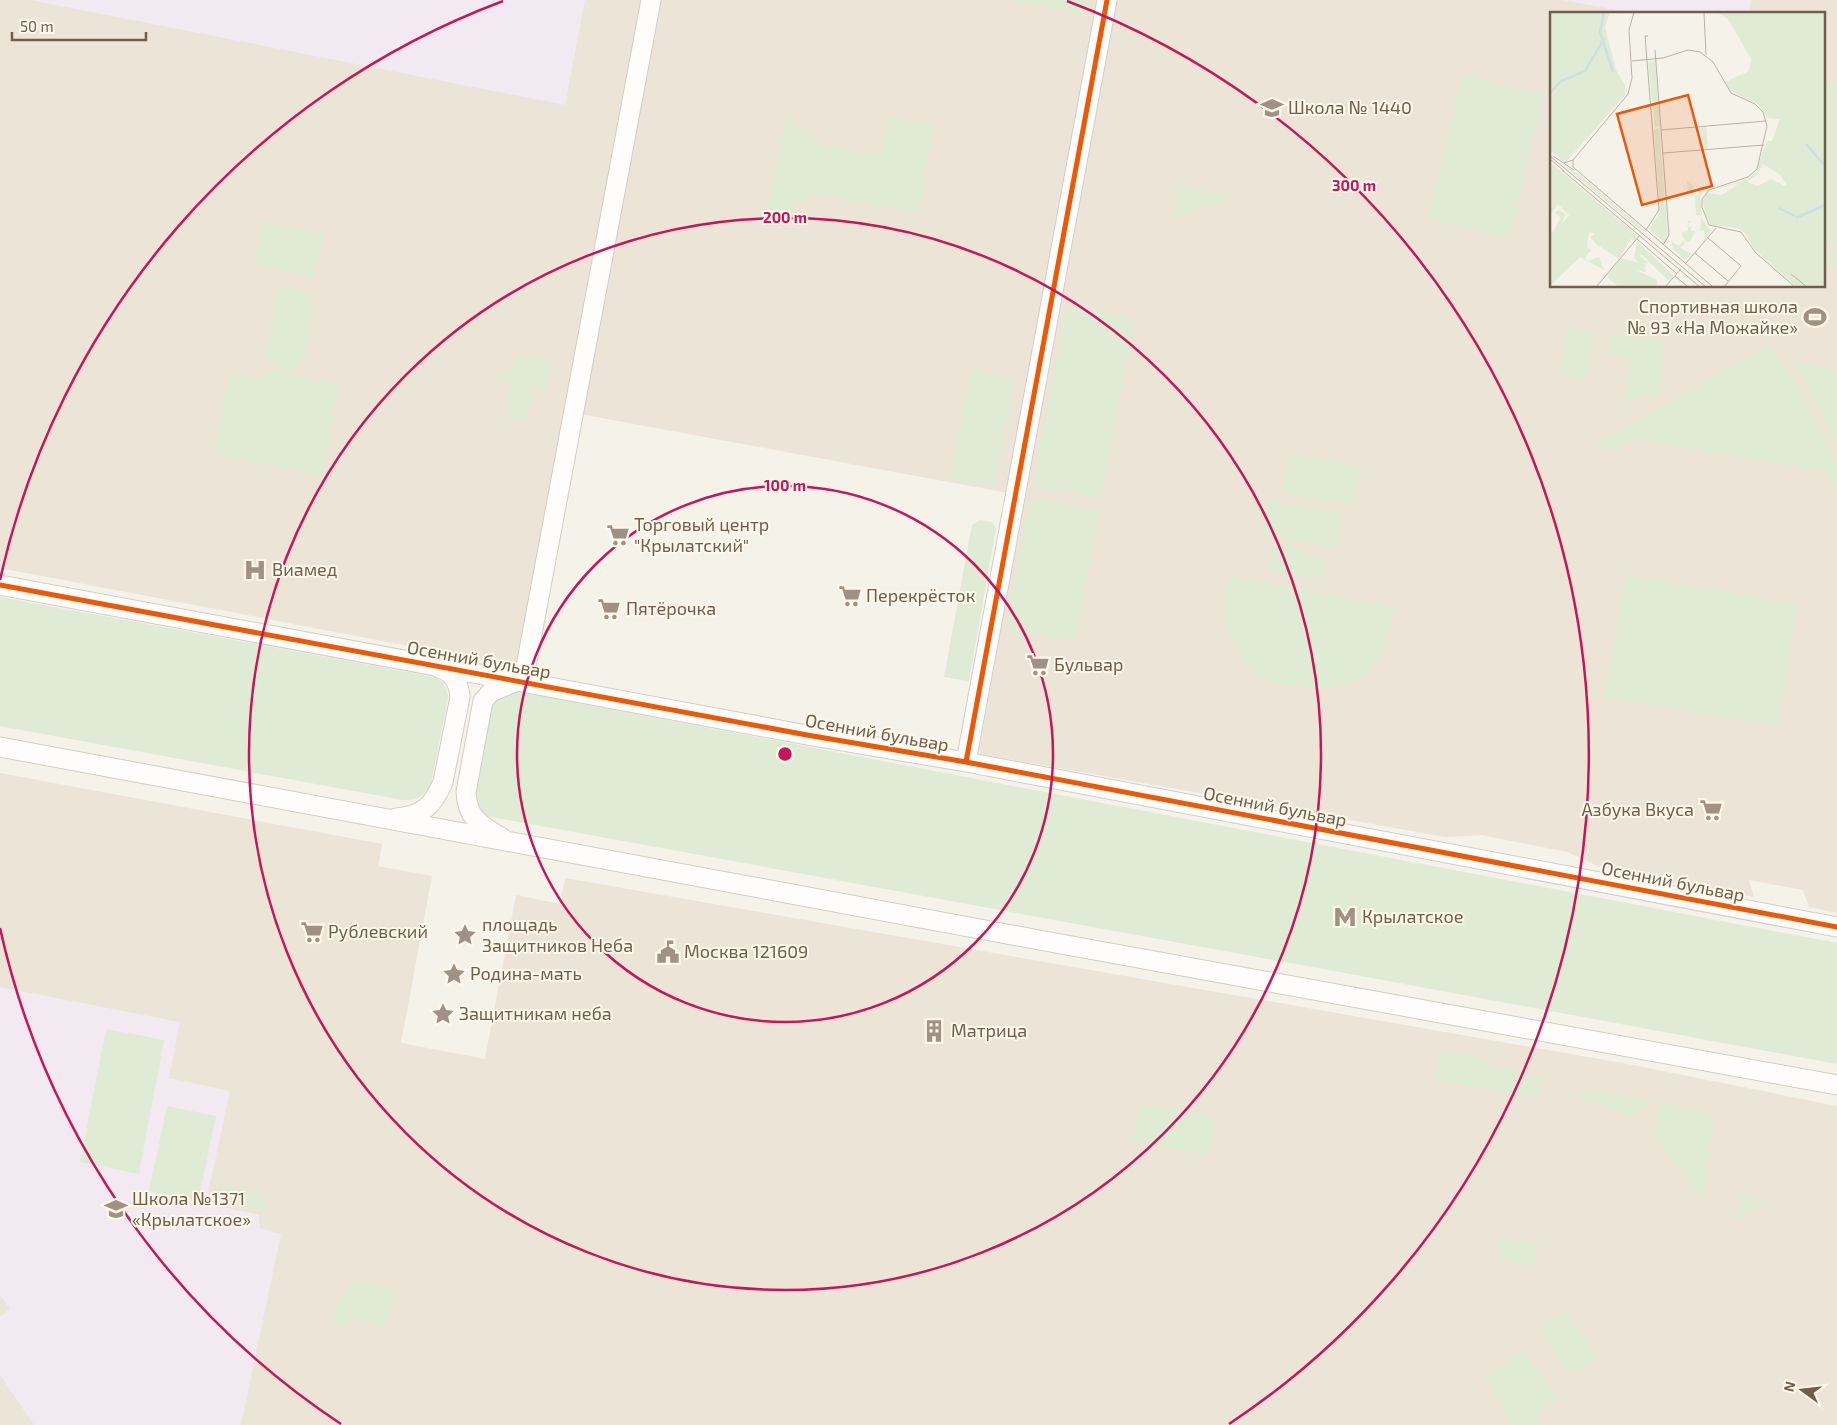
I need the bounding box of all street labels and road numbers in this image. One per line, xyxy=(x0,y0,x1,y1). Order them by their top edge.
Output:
street label: Осенний бульвар xyxy=(406,636,553,682)
street label: Осенний бульвар xyxy=(804,709,951,755)
street label: Осенний бульвар xyxy=(1202,781,1349,831)
street label: Осенний бульвар xyxy=(1600,856,1747,906)

